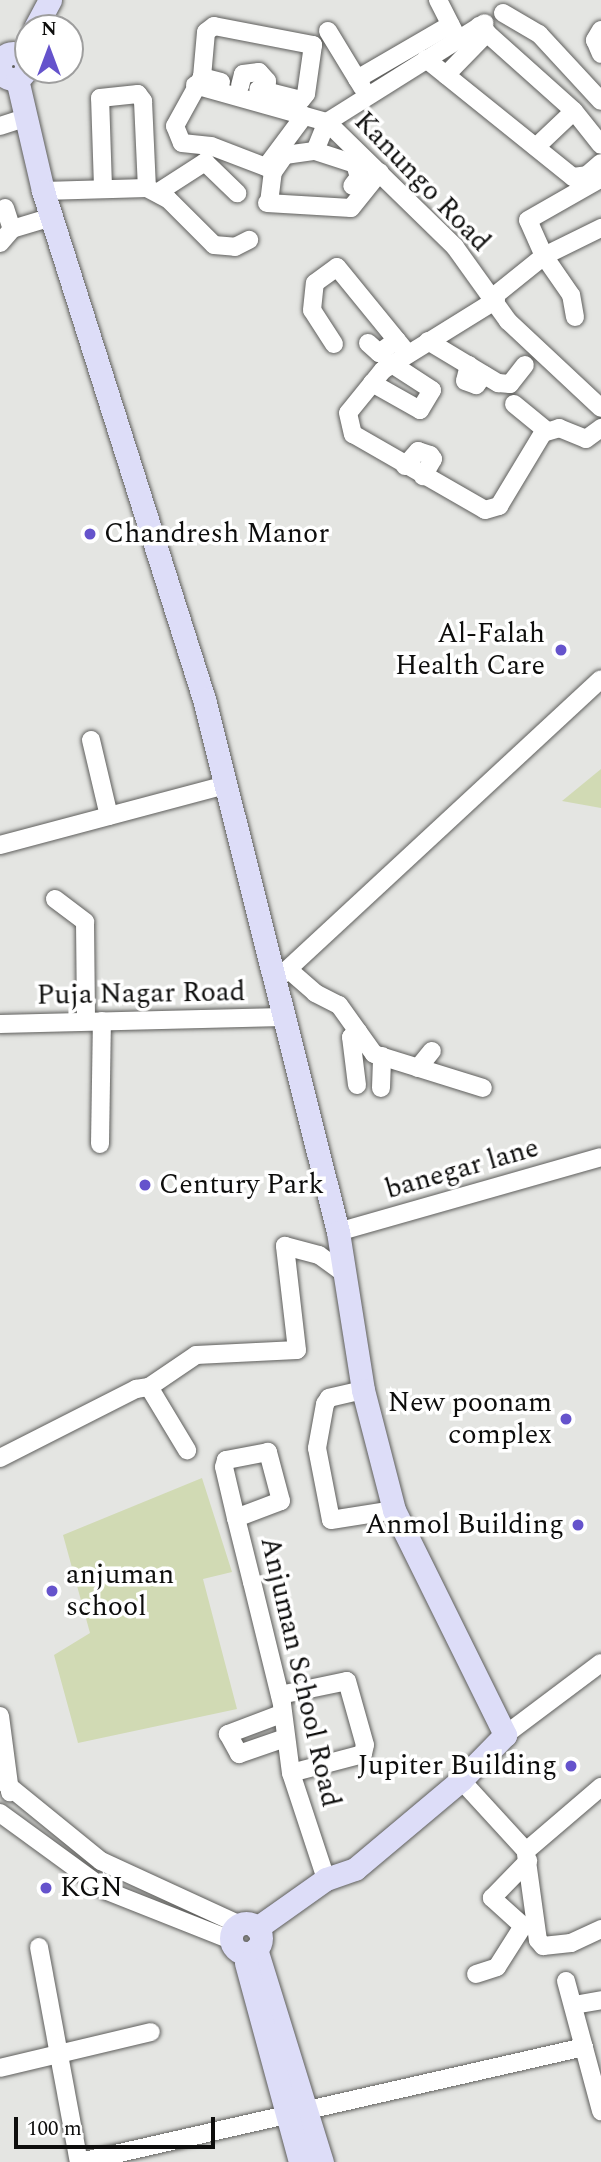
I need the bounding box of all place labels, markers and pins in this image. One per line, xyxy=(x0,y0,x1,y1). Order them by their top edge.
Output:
place label: Chandresh Manor xyxy=(104,517,329,551)
marker: Chandresh Manor xyxy=(82,526,98,542)
place label: Al-Falah Health Care xyxy=(395,617,545,683)
marker: Al-Falah Health Care xyxy=(551,640,571,660)
place label: Century Park xyxy=(159,1168,324,1202)
marker: Century Park xyxy=(137,1177,153,1193)
place label: New poonam complex xyxy=(388,1386,552,1452)
marker: New poonam complex xyxy=(558,1411,574,1427)
place label: Anmol Building xyxy=(365,1508,564,1542)
marker: Anmol Building xyxy=(570,1517,586,1533)
place label: anjuman school xyxy=(66,1558,174,1624)
marker: anjuman school xyxy=(44,1583,60,1599)
place label: Jupiter Building xyxy=(357,1749,557,1783)
marker: Jupiter Building xyxy=(563,1758,579,1774)
place label: KGN xyxy=(60,1871,123,1905)
marker: KGN xyxy=(38,1880,54,1896)

